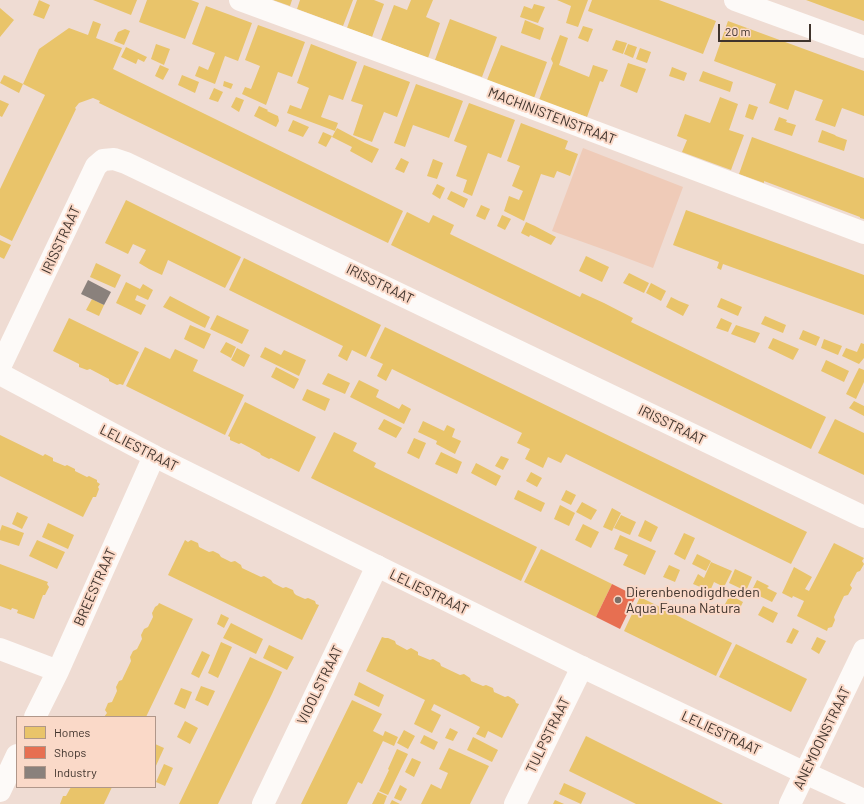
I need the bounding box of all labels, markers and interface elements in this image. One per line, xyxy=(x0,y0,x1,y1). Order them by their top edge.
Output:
scale bar xyxy=(720,16,813,42)
text: 20 m xyxy=(725,24,751,38)
street label: MACHINISTENSTRAAT xyxy=(486,84,618,148)
street label: IRISSTRAAT xyxy=(38,203,84,277)
street label: IRISSTRAAT xyxy=(344,260,416,308)
street label: IRISSTRAAT xyxy=(636,401,708,449)
street label: LELIESTRAAT xyxy=(97,421,181,475)
street label: BREESTRAAT xyxy=(70,546,120,628)
street label: LELIESTRAAT xyxy=(387,566,471,618)
place label: Dierenbenodigdheden Aqua Fauna Natura xyxy=(626,584,760,616)
marker: Dierenbenodigdheden Aqua Fauna Natura xyxy=(613,595,623,605)
street label: VIOOLSTRAAT xyxy=(294,643,346,727)
street label: ANEMOONSTRAAT xyxy=(790,684,854,792)
street label: TULPSTRAAT xyxy=(522,694,574,776)
street label: LELIESTRAAT xyxy=(679,707,763,759)
legend xyxy=(16,716,156,788)
text: Homes xyxy=(54,725,90,739)
text: Shops xyxy=(54,745,86,759)
text: Industry xyxy=(54,765,97,779)

